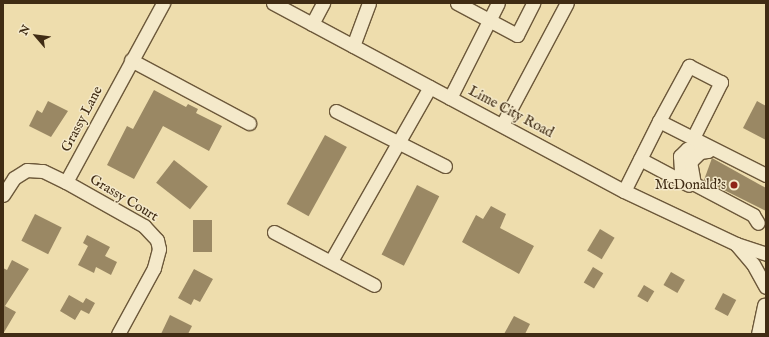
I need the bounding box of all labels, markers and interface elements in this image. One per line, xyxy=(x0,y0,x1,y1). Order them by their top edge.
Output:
north arrow xyxy=(16,16,56,56)
text: N xyxy=(17,23,34,38)
street label: Grassy Lane xyxy=(58,83,106,155)
street label: Lime City Road xyxy=(466,83,556,141)
street label: Grassy Court xyxy=(87,171,161,225)
place label: McDonald's xyxy=(655,177,726,193)
marker: McDonald's xyxy=(729,180,739,190)

